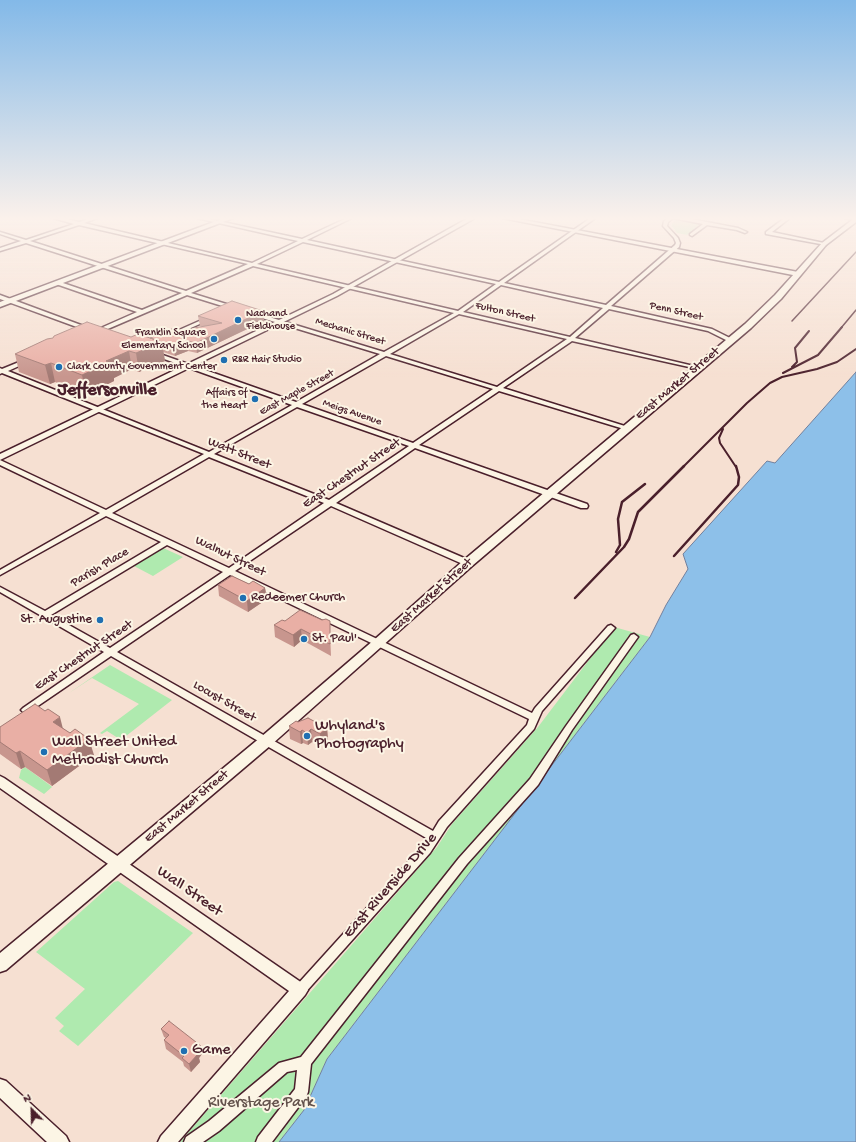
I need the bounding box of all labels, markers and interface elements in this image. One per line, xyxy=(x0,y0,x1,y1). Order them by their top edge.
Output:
street label: Penn Street xyxy=(648,299,704,325)
street label: Fulton Street xyxy=(474,300,536,326)
place label: Nachand Fieldhouse xyxy=(246,307,295,333)
marker: Nachand Fieldhouse xyxy=(233,315,243,325)
street label: Mechanic Street xyxy=(313,315,387,349)
place label: Franklin Square Elementary School xyxy=(121,326,206,352)
marker: Franklin Square Elementary School xyxy=(209,334,219,344)
street label: East Market Street xyxy=(633,344,723,424)
place label: R&R Hair Studio xyxy=(232,353,302,367)
marker: R&R Hair Studio xyxy=(219,355,229,365)
place label: Clark County Government Center xyxy=(67,360,216,374)
marker: Clark County Government Center xyxy=(54,362,64,372)
street label: East Maple Street xyxy=(257,367,337,419)
district label: Jeffersonville xyxy=(57,380,157,402)
place label: Affairs of the Heart xyxy=(202,386,247,412)
marker: Affairs of the Heart xyxy=(250,394,260,404)
street label: Meigs Avenue xyxy=(321,397,383,429)
street label: Watt Street xyxy=(205,434,273,474)
street label: East Chestnut Street xyxy=(300,435,404,513)
street label: Walnut Street xyxy=(192,533,268,581)
street label: Parish Place xyxy=(68,545,132,591)
street label: East Market Street xyxy=(388,555,476,637)
place label: Redeemer Church xyxy=(251,590,345,606)
marker: Redeemer Church xyxy=(238,593,248,603)
place label: St. Augustine xyxy=(20,612,92,628)
marker: St. Augustine xyxy=(95,615,105,625)
street label: East Chestnut Street xyxy=(32,617,136,695)
place label: St. Paul' xyxy=(312,631,357,647)
marker: St. Paul' xyxy=(299,634,309,644)
street label: Locust Street xyxy=(190,678,258,726)
place label: Whyland's Photography xyxy=(315,717,404,755)
marker: Whyland's Photography xyxy=(302,731,312,741)
place label: Wall Street United Methodist Church xyxy=(52,733,176,771)
marker: Wall Street United Methodist Church xyxy=(39,747,49,757)
street label: East Market Street xyxy=(142,767,232,847)
street label: East Riverside Drive xyxy=(340,829,442,943)
street label: Wall Street xyxy=(152,862,226,922)
place label: Game xyxy=(192,1041,231,1061)
marker: Game xyxy=(179,1046,189,1056)
north arrow xyxy=(12,1090,52,1130)
text: N xyxy=(22,1092,33,1106)
park label: Riverstage Park xyxy=(208,1094,314,1114)

